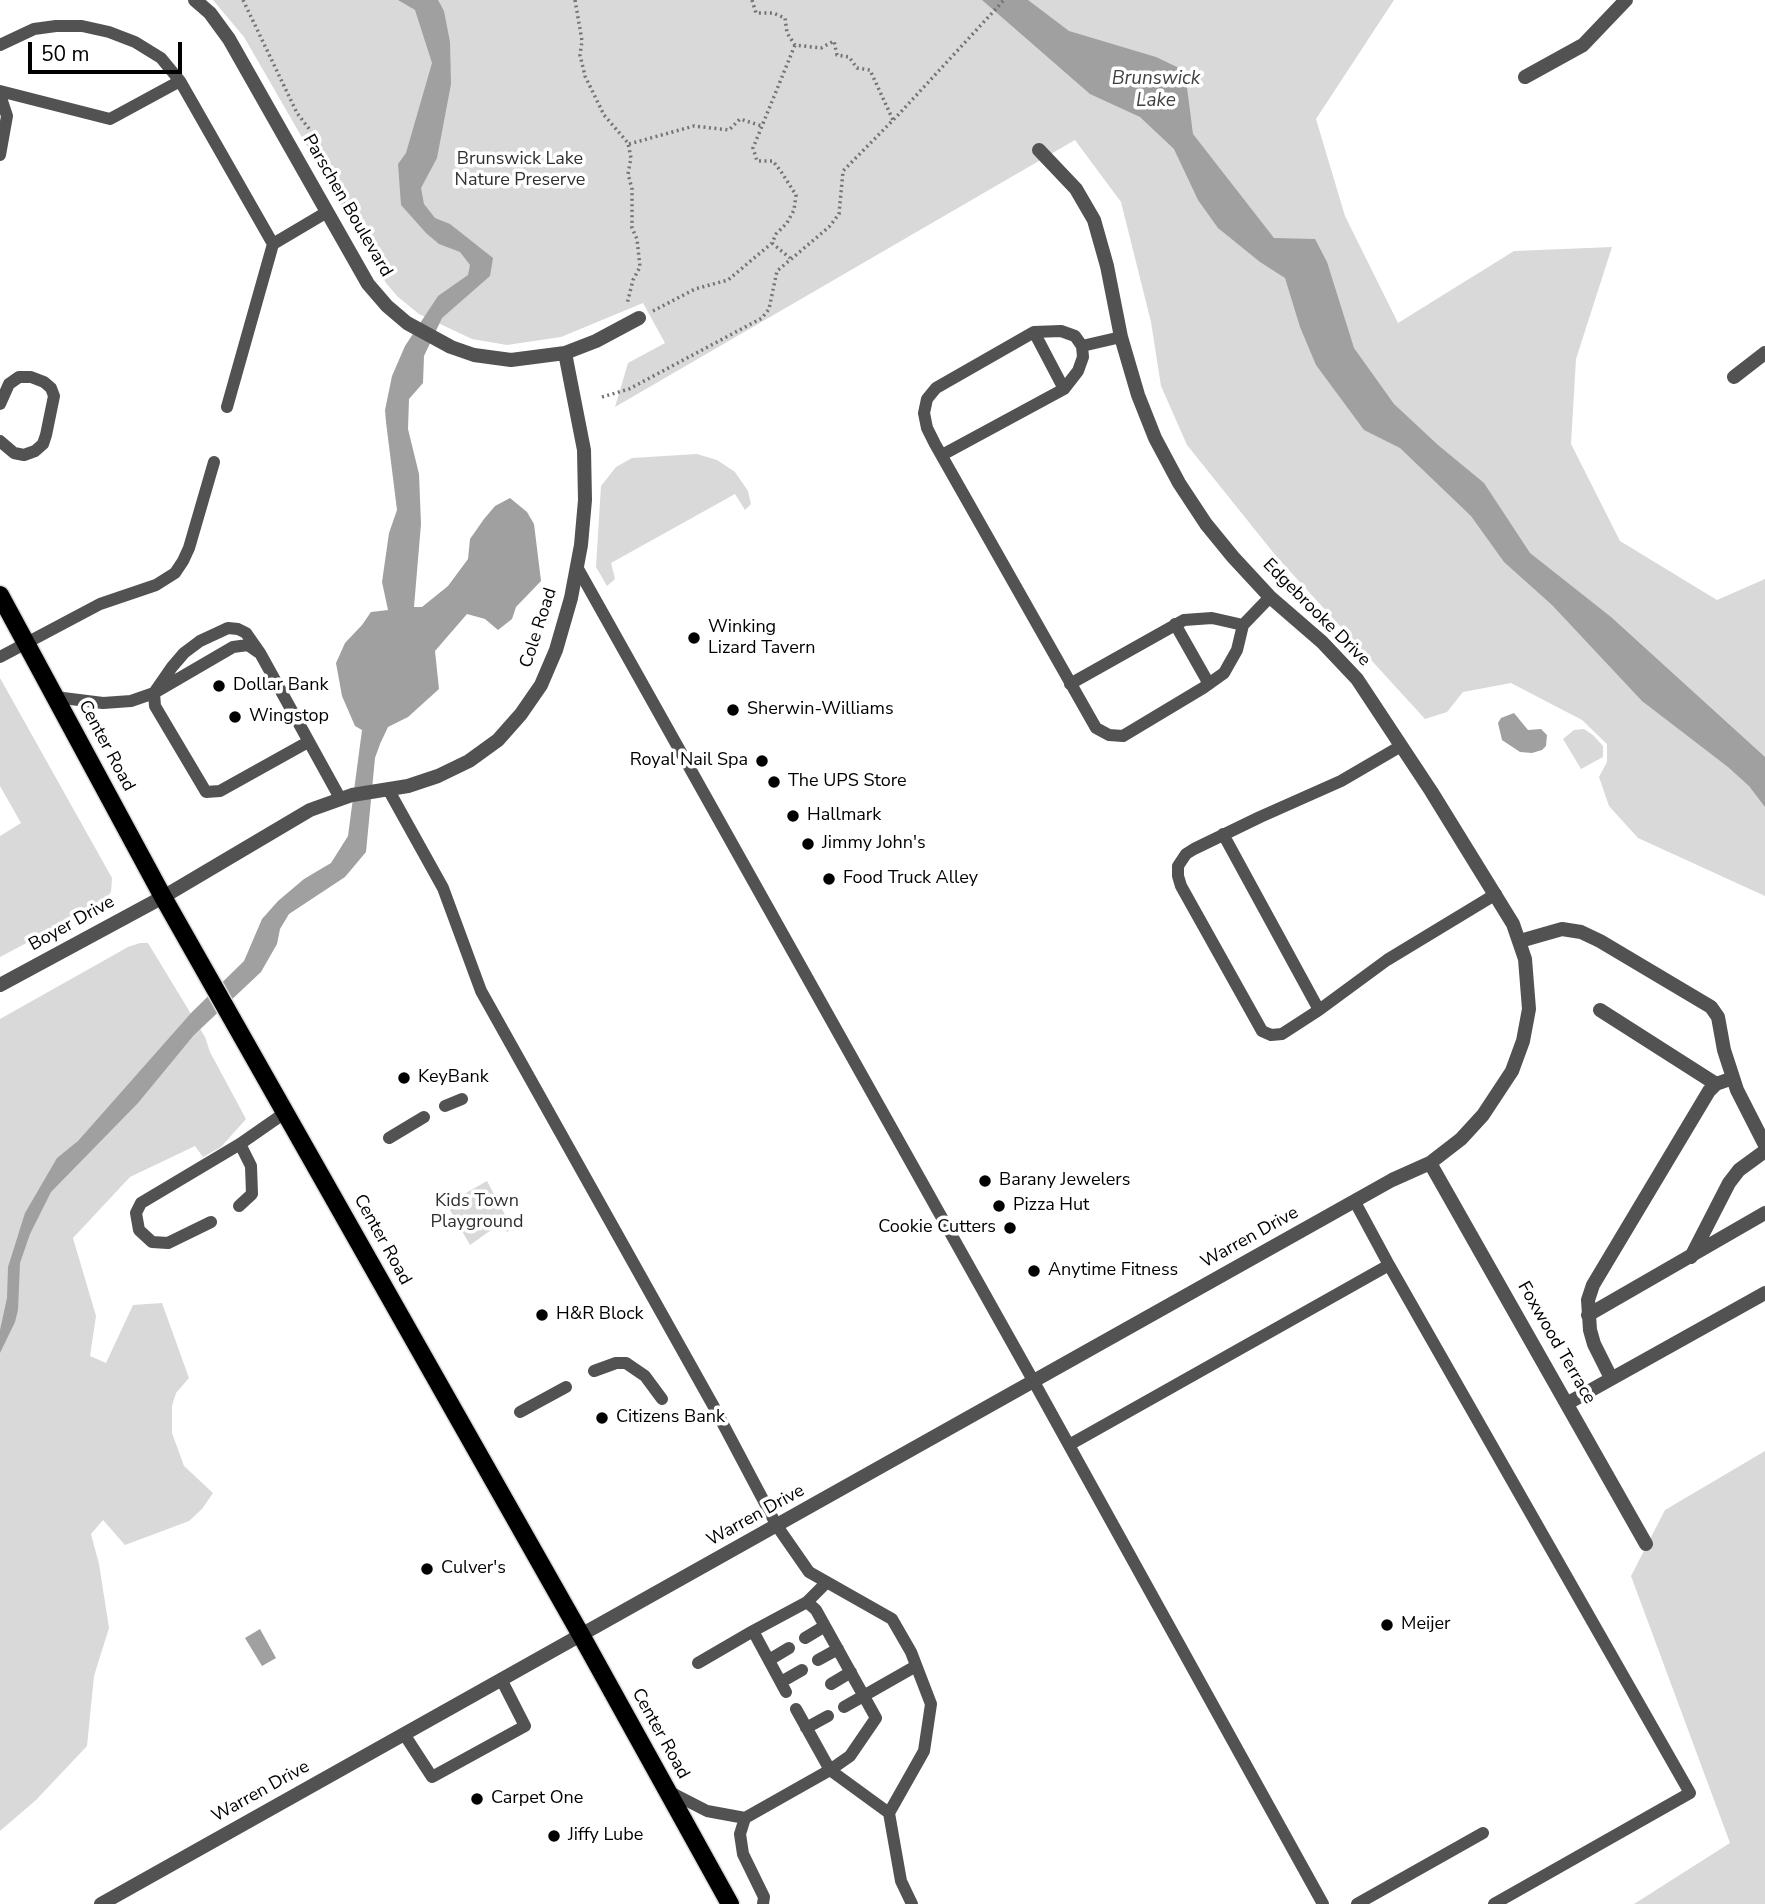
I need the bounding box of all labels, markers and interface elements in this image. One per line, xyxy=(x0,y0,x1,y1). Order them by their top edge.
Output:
scale bar xyxy=(32,28,186,72)
text: 50 m xyxy=(41,40,90,68)
water label: Brunswick Lake xyxy=(1112,68,1200,112)
street label: Parschen Boulevard xyxy=(297,131,397,281)
park label: Brunswick Lake Nature Preserve xyxy=(455,149,585,192)
street label: Edgebrooke Drive xyxy=(1258,555,1374,671)
street label: Cole Road xyxy=(516,585,562,671)
place label: Winking Lizard Tavern xyxy=(708,617,815,660)
marker: Winking Lizard Tavern xyxy=(686,630,702,646)
place label: Dollar Bank xyxy=(233,675,329,697)
marker: Dollar Bank xyxy=(211,678,227,694)
street label: Center Road xyxy=(73,697,139,795)
place label: Sherwin-Williams xyxy=(747,699,894,721)
marker: Sherwin-Williams xyxy=(725,702,741,718)
place label: Wingstop xyxy=(249,706,329,728)
marker: Wingstop xyxy=(227,709,243,725)
place label: Royal Nail Spa xyxy=(630,750,748,772)
marker: Royal Nail Spa xyxy=(754,753,770,769)
place label: The UPS Store xyxy=(788,771,907,793)
marker: The UPS Store xyxy=(766,774,782,790)
place label: Hallmark xyxy=(807,805,881,827)
marker: Hallmark xyxy=(785,808,801,824)
place label: Jimmy John's xyxy=(822,833,926,855)
marker: Jimmy John's xyxy=(800,836,816,852)
place label: Food Truck Alley xyxy=(843,868,978,890)
marker: Food Truck Alley xyxy=(821,871,837,887)
street label: Boyer Drive xyxy=(25,892,119,956)
place label: KeyBank xyxy=(418,1067,489,1089)
marker: KeyBank xyxy=(396,1070,412,1086)
place label: Barany Jewelers xyxy=(999,1170,1130,1192)
marker: Barany Jewelers xyxy=(977,1173,993,1189)
street label: Center Road xyxy=(348,1191,416,1289)
park label: Kids Town Playground xyxy=(431,1191,523,1234)
place label: Pizza Hut xyxy=(1013,1195,1089,1217)
marker: Pizza Hut xyxy=(991,1198,1007,1214)
street label: Warren Drive xyxy=(1197,1202,1303,1274)
place label: Cookie Cutters xyxy=(878,1217,996,1239)
marker: Cookie Cutters xyxy=(1002,1220,1018,1236)
place label: Anytime Fitness xyxy=(1048,1260,1178,1282)
marker: Anytime Fitness xyxy=(1026,1263,1042,1279)
street label: Foxwood Terrace xyxy=(1512,1278,1600,1408)
place label: H&R Block xyxy=(556,1304,644,1326)
marker: H&R Block xyxy=(534,1307,550,1323)
place label: Citizens Bank xyxy=(616,1407,725,1429)
marker: Citizens Bank xyxy=(594,1410,610,1426)
street label: Warren Drive xyxy=(703,1480,809,1552)
place label: Culver's xyxy=(441,1558,506,1580)
marker: Culver's xyxy=(419,1561,435,1577)
place label: Meijer xyxy=(1401,1614,1450,1636)
marker: Meijer xyxy=(1379,1617,1395,1633)
street label: Center Road xyxy=(626,1685,694,1783)
street label: Warren Drive xyxy=(208,1756,314,1828)
place label: Carpet One xyxy=(491,1788,583,1810)
marker: Carpet One xyxy=(469,1791,485,1807)
place label: Jiffy Lube xyxy=(568,1825,643,1847)
marker: Jiffy Lube xyxy=(546,1828,562,1844)

